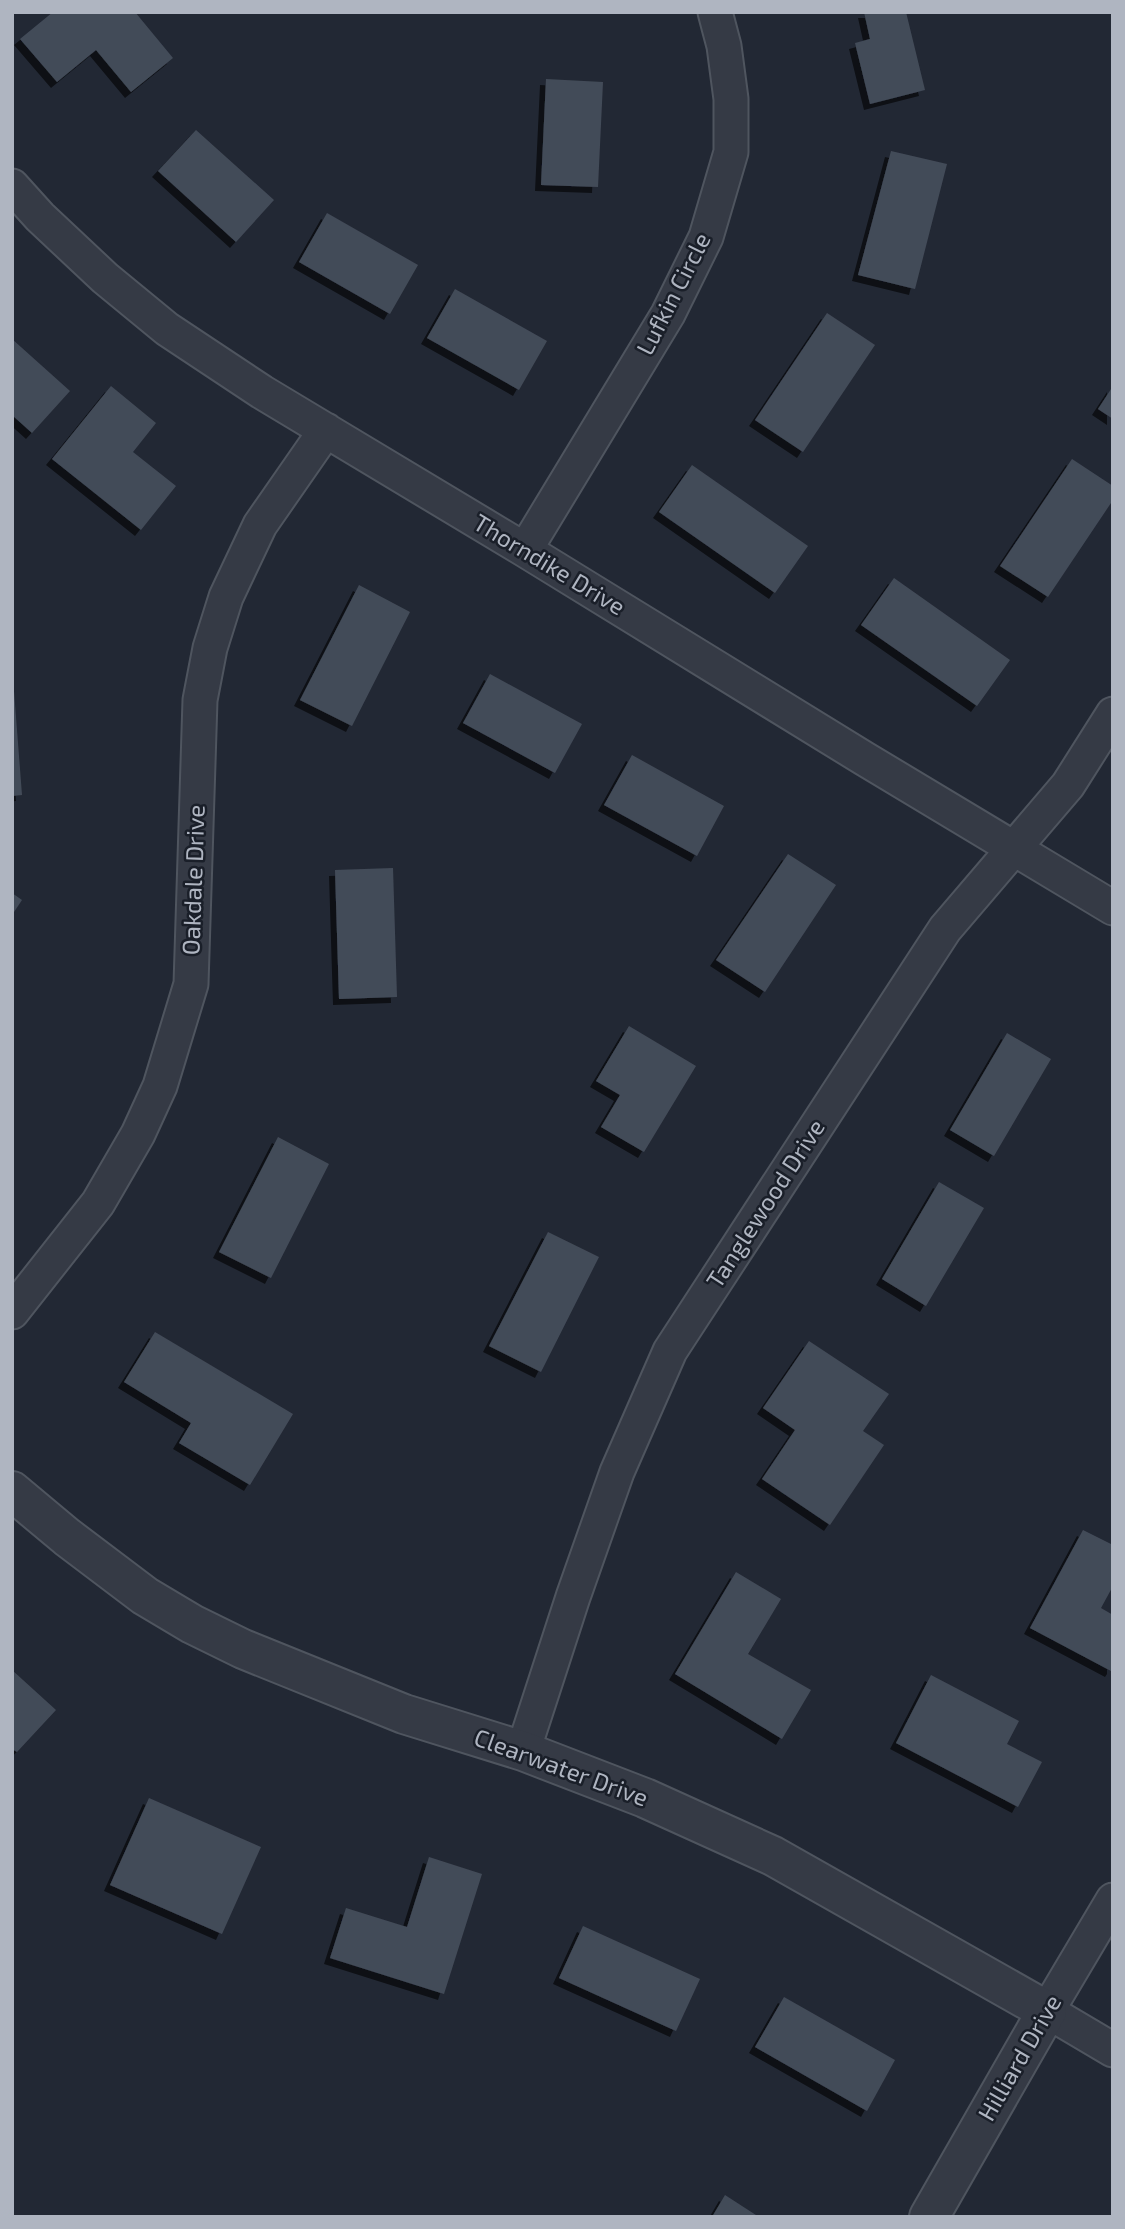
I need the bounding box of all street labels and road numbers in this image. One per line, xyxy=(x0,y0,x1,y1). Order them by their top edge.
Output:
street label: Lufkin Circle xyxy=(629,227,716,359)
street label: Thorndike Drive xyxy=(469,507,631,620)
street label: Oakdale Drive xyxy=(175,804,210,956)
street label: Tanglewood Drive xyxy=(699,1113,830,1293)
street label: Clearwater Drive xyxy=(471,1722,652,1811)
street label: Hilliard Drive xyxy=(971,1989,1066,2125)

